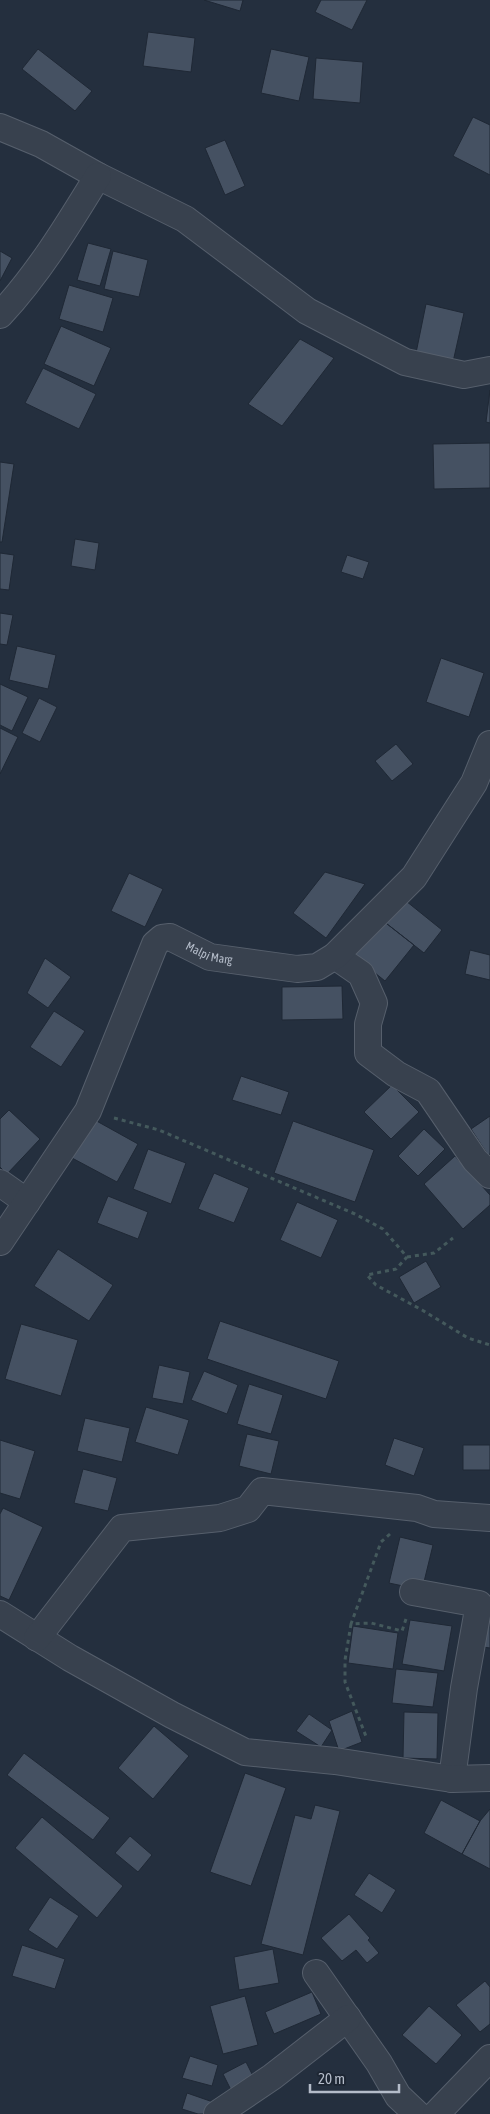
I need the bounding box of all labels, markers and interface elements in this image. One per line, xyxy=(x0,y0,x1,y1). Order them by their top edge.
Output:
street label: Malpi Marg xyxy=(183,939,234,967)
scale bar xyxy=(310,2062,399,2094)
text: 20 m xyxy=(318,2070,345,2087)

